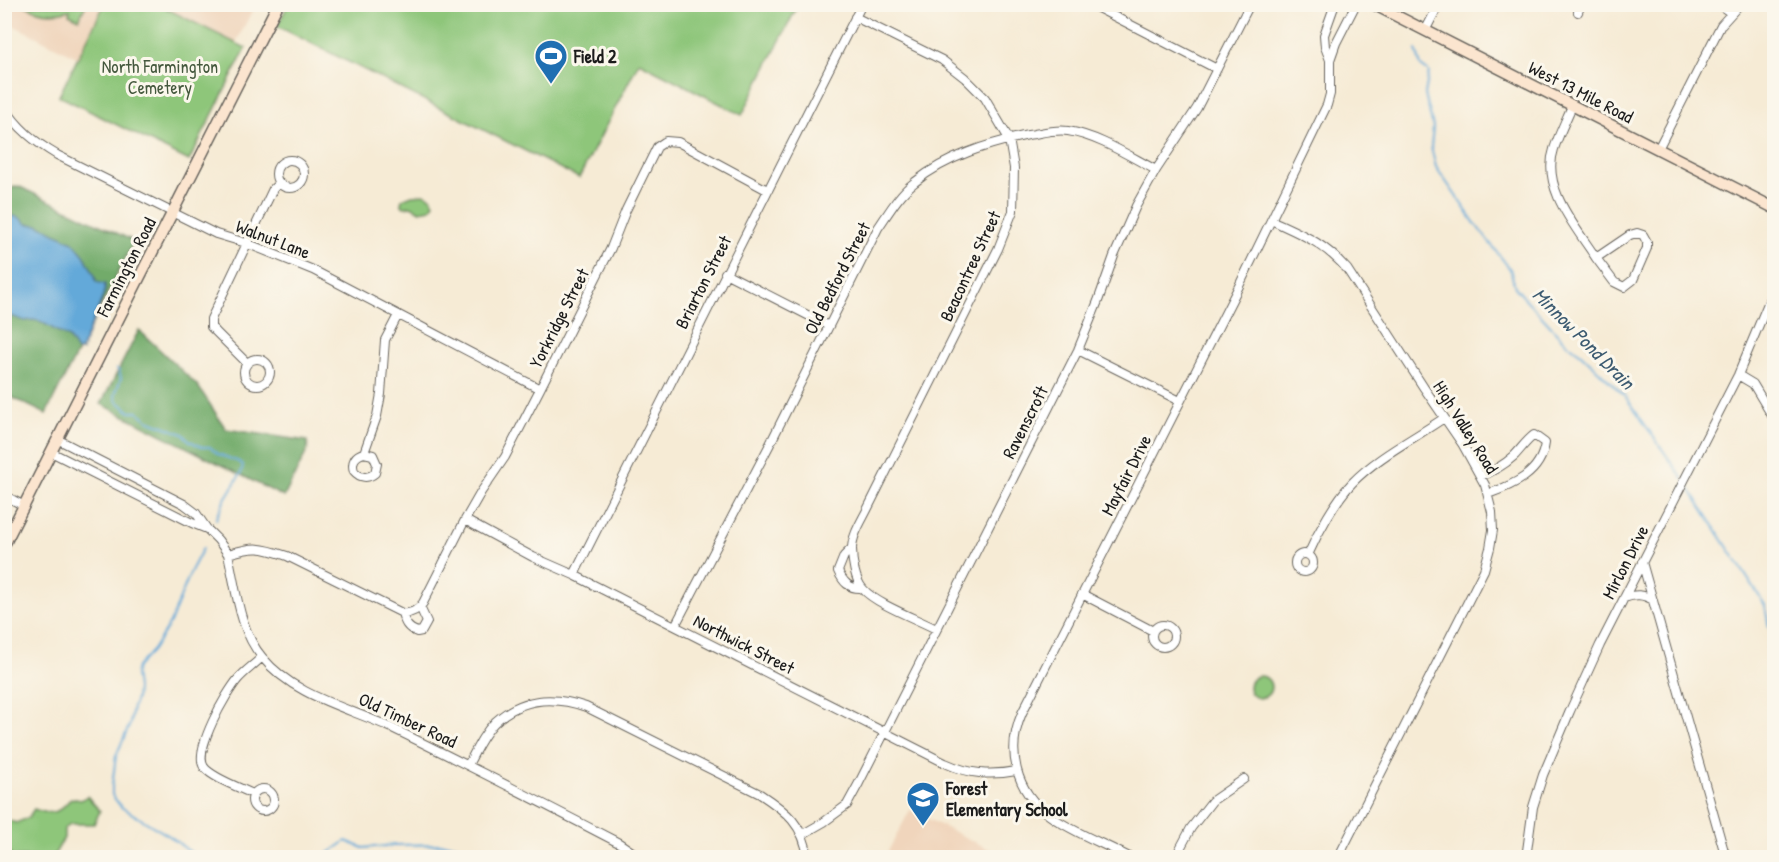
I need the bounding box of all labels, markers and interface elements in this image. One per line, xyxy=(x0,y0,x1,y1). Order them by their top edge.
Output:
sports icon: Field 2 xyxy=(533,38,569,85)
place label: Field 2 xyxy=(573,44,617,69)
park label: North Farmington Cemetery xyxy=(102,54,218,100)
street label: West 13 Mile Road xyxy=(1524,55,1638,129)
street label: Beacontree Street xyxy=(933,206,1007,325)
street label: Farmington Road xyxy=(90,213,162,322)
street label: Walnut Lane xyxy=(232,213,314,265)
street label: Old Bedford Street xyxy=(798,217,876,338)
street label: Briarton Street xyxy=(669,230,738,333)
street label: Yorkridge Street xyxy=(523,263,595,372)
water label: Minnow Pond Drain xyxy=(1527,281,1642,396)
street label: High Valley Road xyxy=(1427,376,1505,478)
street label: Ravenscroft xyxy=(996,381,1054,463)
street label: Mayfair Drive xyxy=(1095,430,1157,520)
street label: Mirlon Drive xyxy=(1596,521,1654,603)
street label: Northwick Street xyxy=(689,608,800,681)
street label: Old Timber Road xyxy=(355,686,461,754)
place label: Forest Elementary School xyxy=(945,776,1069,823)
school or university icon: Forest Elementary School xyxy=(905,780,941,827)

